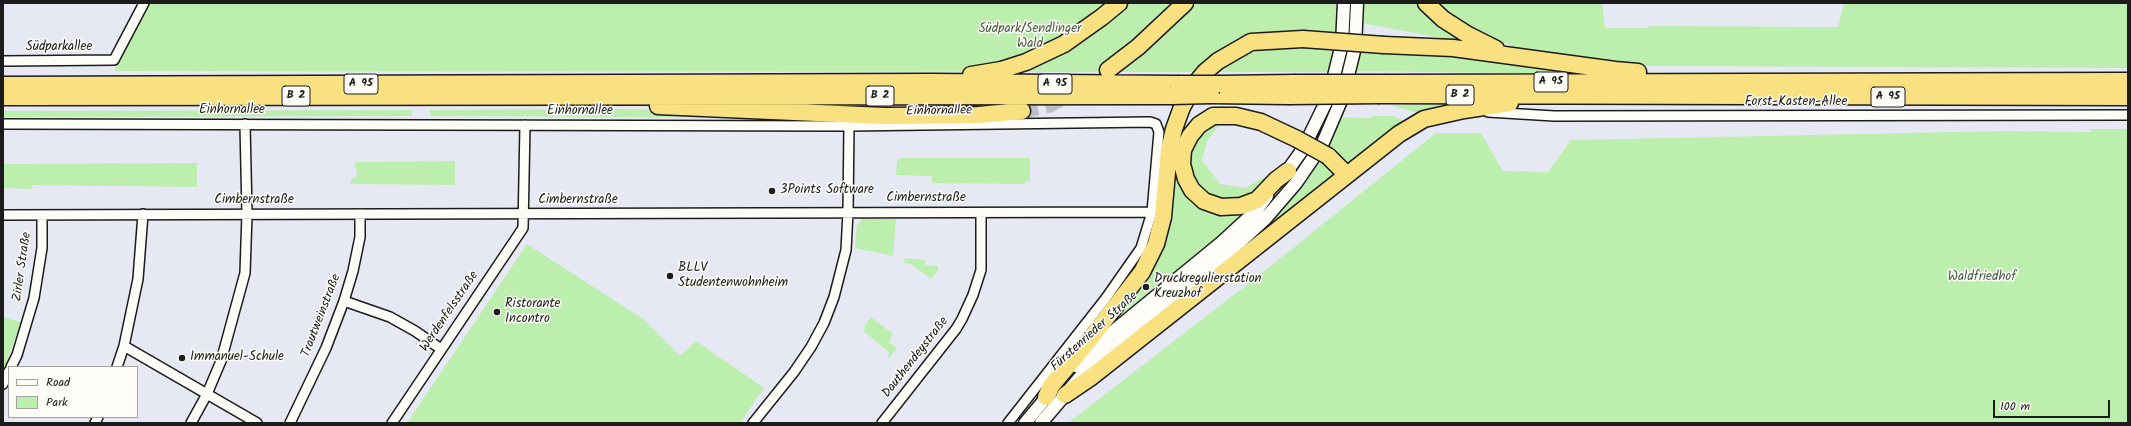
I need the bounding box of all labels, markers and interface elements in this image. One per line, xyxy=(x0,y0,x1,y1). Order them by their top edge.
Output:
park label: Südpark/Sendlinger Wald xyxy=(979,22,1081,53)
street label: Südparkallee xyxy=(26,40,92,56)
road number: A 95 xyxy=(1534,72,1568,92)
road number: A 95 xyxy=(344,74,378,94)
road number: A 95 xyxy=(1038,74,1072,94)
road number: B 2 xyxy=(1446,85,1474,105)
road number: B 2 xyxy=(282,86,310,106)
road number: B 2 xyxy=(866,86,894,106)
road number: A 95 xyxy=(1871,87,1905,107)
street label: Forst-Kasten-Allee xyxy=(1745,95,1847,111)
street label: Einhornallee xyxy=(199,103,265,119)
street label: Einhornallee xyxy=(547,104,613,120)
street label: Einhornallee xyxy=(906,104,972,120)
place label: 3Points Software xyxy=(780,183,874,199)
marker: 3Points Software xyxy=(767,186,777,196)
street label: Cimbernstraße xyxy=(886,191,966,207)
street label: Cimbernstraße xyxy=(214,193,294,209)
street label: Cimbernstraße xyxy=(538,193,618,209)
street label: Zirler Straße xyxy=(10,231,36,303)
place label: BLLV Studentenwohnheim xyxy=(678,261,788,292)
street label: Werdenfelsstraße xyxy=(417,269,483,355)
park label: Waldfriedhof xyxy=(1948,270,2016,286)
marker: BLLV Studentenwohnheim xyxy=(665,271,675,281)
street label: Trautweinstraße xyxy=(299,272,345,360)
place label: Druckregulierstation Kreuzhof xyxy=(1154,272,1261,303)
marker: Druckregulierstation Kreuzhof xyxy=(1141,282,1151,292)
street label: Fürstenrieder Straße xyxy=(1048,289,1142,375)
place label: Ristorante Incontro xyxy=(505,297,560,328)
marker: Ristorante Incontro xyxy=(492,307,502,317)
street label: Dauthendeystraße xyxy=(880,314,952,402)
place label: Immanuel-Schule xyxy=(190,350,284,366)
marker: Immanuel-Schule xyxy=(177,353,187,363)
legend xyxy=(8,366,138,418)
text: Road xyxy=(46,373,70,392)
scale bar xyxy=(1995,392,2112,418)
text: Park xyxy=(46,393,68,412)
text: 100 m xyxy=(2000,397,2030,416)

